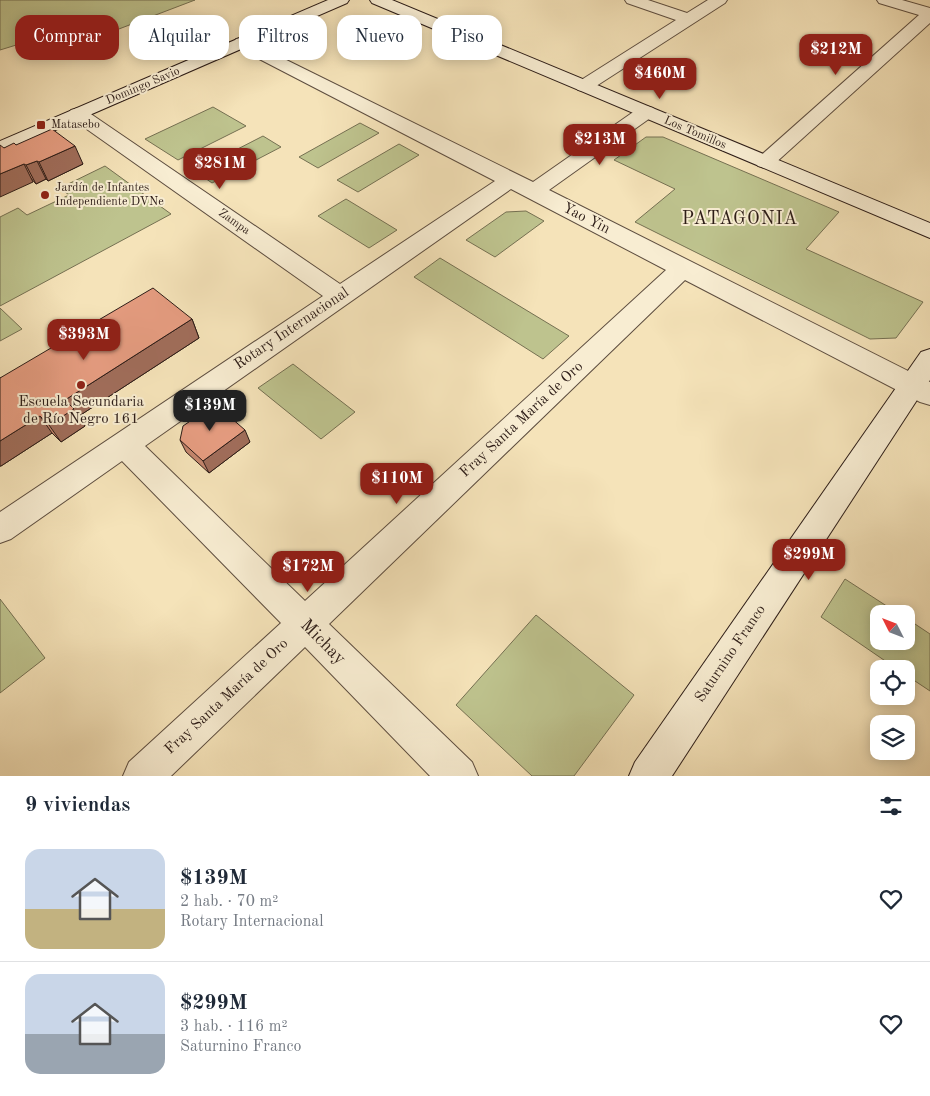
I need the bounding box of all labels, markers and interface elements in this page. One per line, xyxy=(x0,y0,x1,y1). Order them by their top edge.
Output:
chip: Comprar xyxy=(15,15,119,60)
chip: Alquilar xyxy=(129,15,229,60)
chip: Filtros xyxy=(239,15,327,60)
chip: Nuevo xyxy=(337,15,422,60)
chip: Piso xyxy=(432,15,502,60)
pin: $212M xyxy=(801,34,871,76)
text: $212M xyxy=(810,42,862,58)
pin: $460M xyxy=(625,58,695,100)
street label: Domingo Savio xyxy=(104,65,182,107)
text: $460M xyxy=(634,66,686,82)
street label: Los Tomillos xyxy=(662,114,728,152)
marker: Matasebo xyxy=(35,119,47,131)
place label: Matasebo xyxy=(51,119,100,131)
pin: $213M xyxy=(565,124,635,166)
text: $213M xyxy=(574,132,626,148)
pin: $281M xyxy=(185,148,255,190)
text: $281M xyxy=(194,156,246,172)
place label: Jardín de Infantes Independiente DVNe xyxy=(55,182,164,208)
marker: Jardín de Infantes Independiente DVNe xyxy=(39,189,51,201)
street label: Yao Yin xyxy=(560,201,612,237)
street label: Zampa xyxy=(216,207,252,237)
district label: PATAGONIA xyxy=(682,210,798,228)
street label: Rotary Internacional xyxy=(232,285,352,373)
pin: $393M xyxy=(49,318,119,361)
text: $393M xyxy=(58,327,110,343)
street label: Fray Santa María de Oro xyxy=(458,359,586,481)
marker: Escuela Secundaria de Río Negro 161 xyxy=(75,379,87,391)
pin: $139M xyxy=(175,390,245,432)
place label: Escuela Secundaria de Río Negro 161 xyxy=(18,395,144,427)
text: $139M xyxy=(184,398,236,414)
pin: $110M xyxy=(362,462,432,505)
text: $110M xyxy=(371,471,423,487)
pin: $299M xyxy=(774,538,844,581)
text: $299M xyxy=(783,547,835,563)
pin: $172M xyxy=(273,550,343,593)
text: $172M xyxy=(282,559,334,575)
street label: Saturnino Franco xyxy=(693,603,769,705)
north arrow xyxy=(870,605,915,650)
map controls xyxy=(870,605,915,760)
street label: Michay xyxy=(297,616,349,668)
street label: Fray Santa María de Oro xyxy=(163,636,291,758)
button: locate xyxy=(870,660,915,705)
button: layers xyxy=(870,715,915,760)
icon: filters xyxy=(877,792,905,820)
text: 9 viviendas xyxy=(25,795,130,816)
text: $139M xyxy=(180,868,247,889)
icon: home xyxy=(65,869,125,929)
icon: heart xyxy=(877,885,905,913)
text: 2 hab. · 70 m² xyxy=(180,894,278,910)
text: Rotary Internacional xyxy=(180,914,324,930)
text: $299M xyxy=(180,993,247,1014)
icon: home xyxy=(65,994,125,1054)
icon: heart xyxy=(877,1010,905,1038)
text: 3 hab. · 116 m² xyxy=(180,1019,288,1035)
text: Saturnino Franco xyxy=(180,1039,301,1055)

